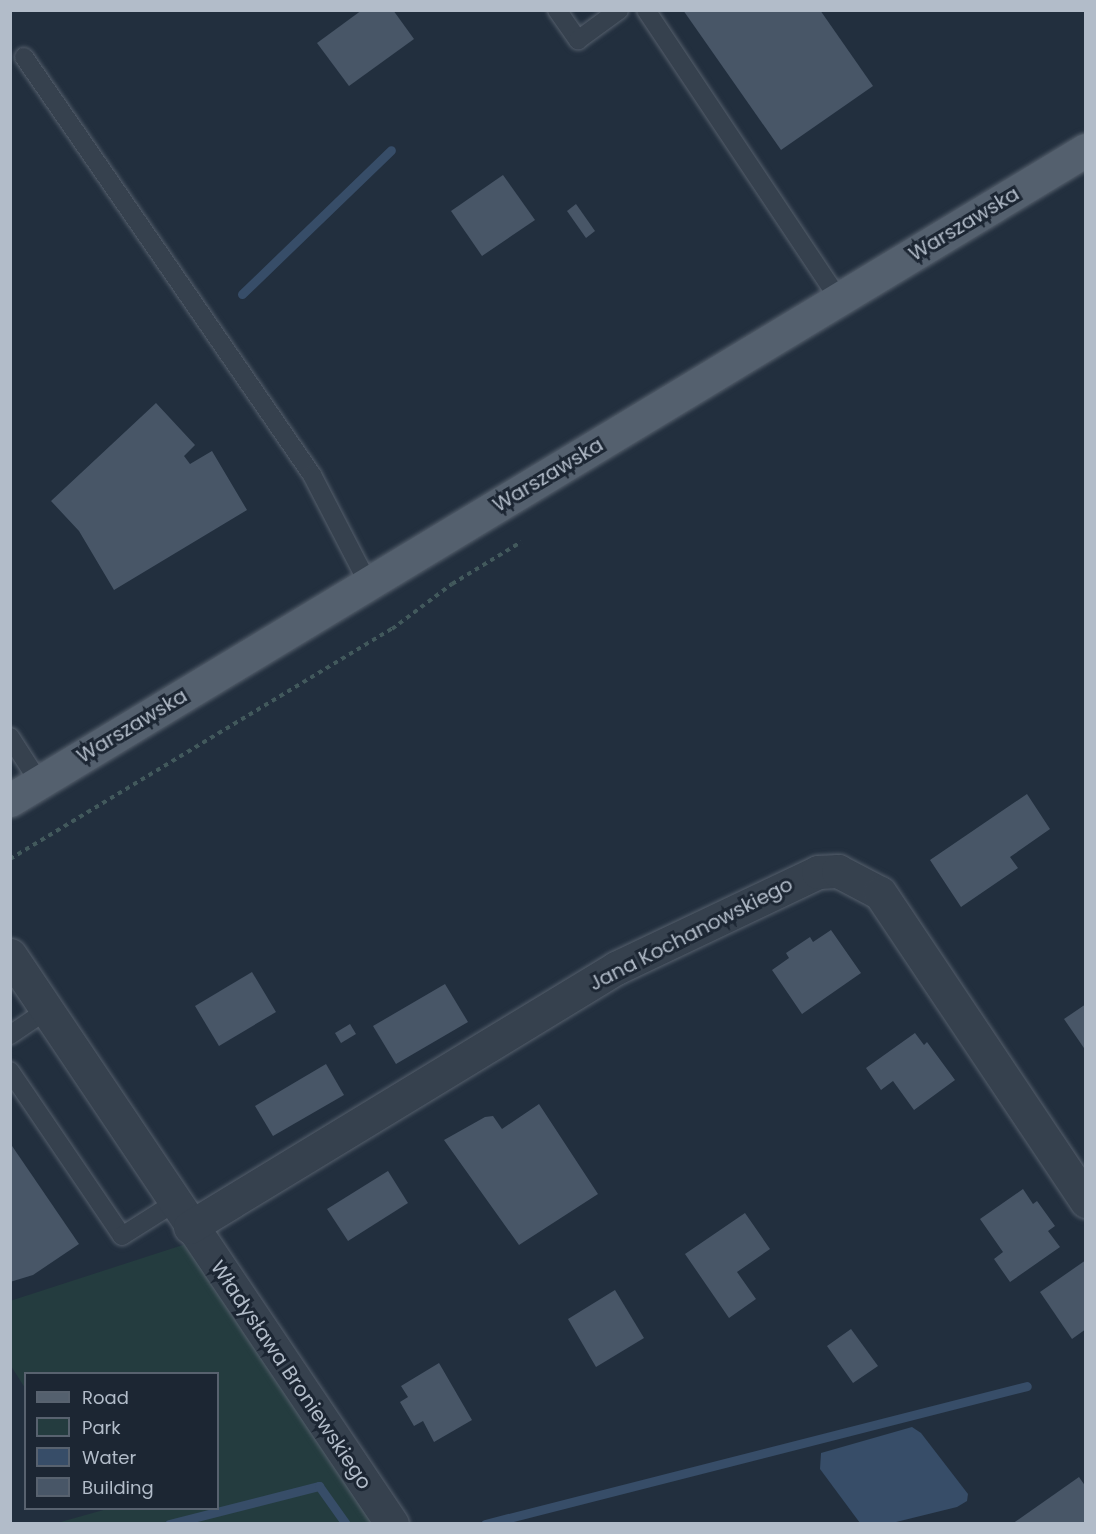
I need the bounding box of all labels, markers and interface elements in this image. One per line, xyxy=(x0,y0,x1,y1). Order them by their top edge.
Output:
street label: Warszawska xyxy=(905,182,1023,266)
street label: Warszawska xyxy=(489,433,607,517)
street label: Warszawska xyxy=(73,684,191,768)
street label: Jana Kochanowskiego xyxy=(585,872,797,996)
street label: Władysława Broniewskiego xyxy=(205,1256,377,1494)
legend xyxy=(24,1372,219,1510)
text: Road xyxy=(82,1385,129,1410)
text: Park xyxy=(82,1415,121,1440)
text: Water xyxy=(82,1445,136,1470)
text: Building xyxy=(82,1475,154,1500)

